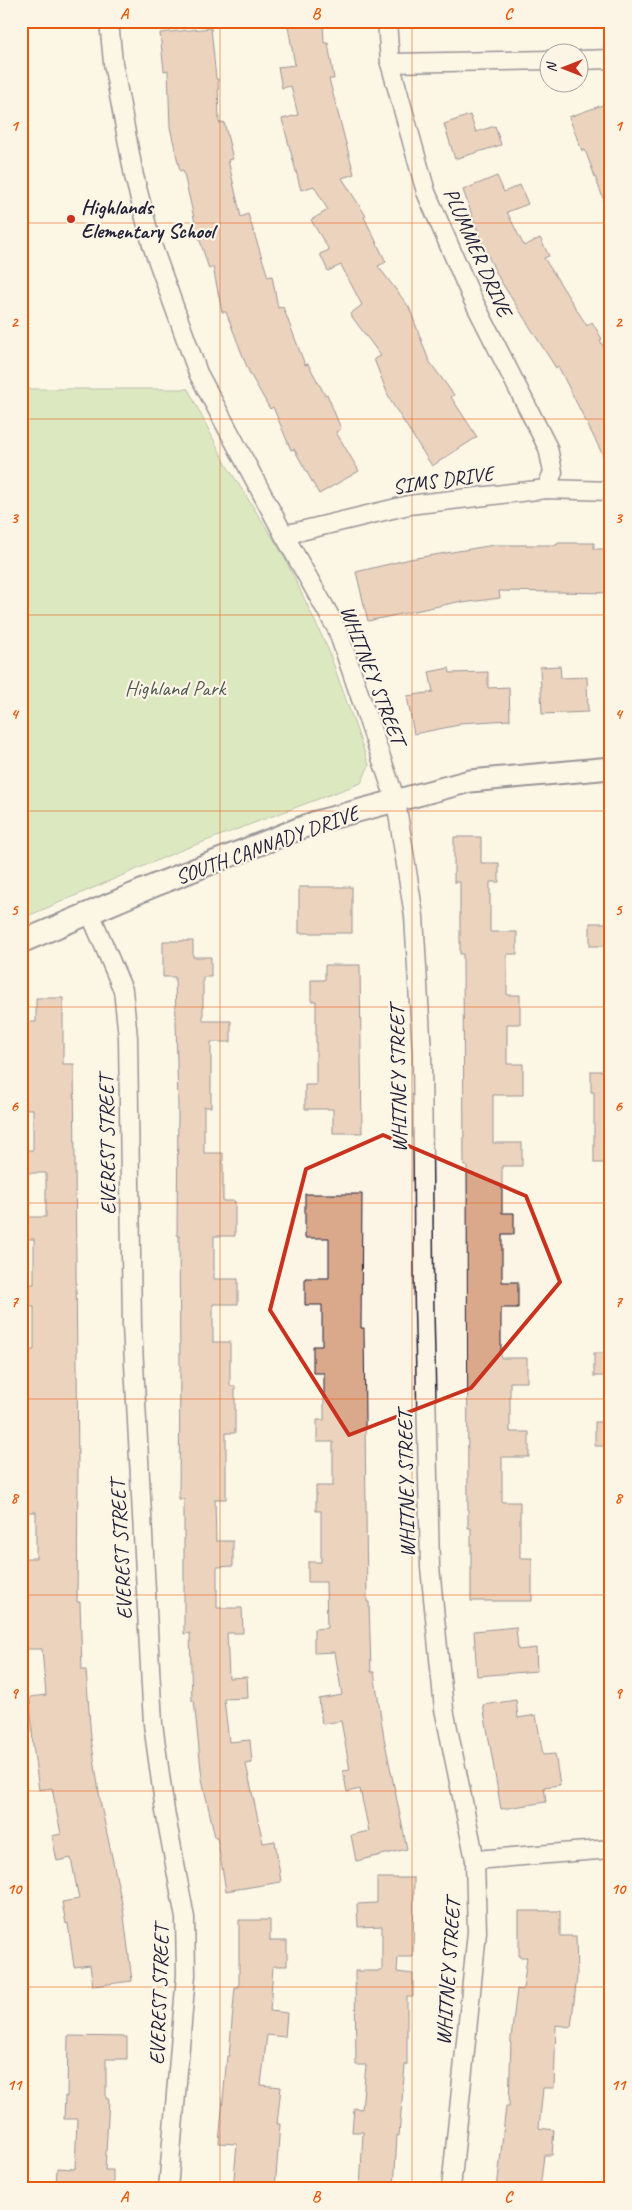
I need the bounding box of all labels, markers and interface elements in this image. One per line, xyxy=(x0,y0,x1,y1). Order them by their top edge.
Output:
text: A xyxy=(120,4,130,24)
text: B xyxy=(312,4,322,24)
text: C xyxy=(504,4,514,24)
north arrow xyxy=(540,42,590,92)
text: N xyxy=(543,61,560,72)
text: 1 xyxy=(10,116,19,136)
text: 1 xyxy=(614,116,623,136)
street label: PLUMMER DRIVE xyxy=(438,184,519,323)
place label: Highlands Elementary School xyxy=(81,194,219,244)
marker: Highlands Elementary School xyxy=(65,213,77,225)
text: 2 xyxy=(10,312,19,332)
text: 2 xyxy=(614,312,623,332)
street label: SIMS DRIVE xyxy=(391,460,497,500)
text: 3 xyxy=(10,508,19,528)
text: 3 xyxy=(614,508,623,528)
street label: WHITNEY STREET xyxy=(335,602,413,753)
park label: Highland Park xyxy=(125,675,228,701)
text: 4 xyxy=(10,704,19,724)
text: 4 xyxy=(614,704,623,724)
street label: SOUTH CANNADY DRIVE xyxy=(172,799,364,890)
text: 5 xyxy=(11,900,20,920)
text: 5 xyxy=(615,900,624,920)
street label: WHITNEY STREET xyxy=(384,1000,412,1153)
street label: EVEREST STREET xyxy=(93,1070,121,1215)
text: 6 xyxy=(10,1096,19,1116)
text: 6 xyxy=(614,1096,623,1116)
text: 7 xyxy=(10,1292,19,1312)
text: 7 xyxy=(614,1292,623,1312)
street label: WHITNEY STREET xyxy=(392,1405,420,1558)
street label: EVEREST STREET xyxy=(104,1474,138,1620)
text: 8 xyxy=(10,1488,19,1508)
text: 8 xyxy=(614,1488,623,1508)
text: 9 xyxy=(10,1683,19,1703)
text: 9 xyxy=(614,1683,623,1703)
text: 10 xyxy=(7,1879,23,1899)
text: 10 xyxy=(611,1879,627,1899)
street label: WHITNEY STREET xyxy=(430,1893,466,2046)
street label: EVEREST STREET xyxy=(144,1919,175,2065)
text: 11 xyxy=(7,2075,23,2095)
text: 11 xyxy=(611,2075,627,2095)
text: A xyxy=(120,2187,130,2207)
text: B xyxy=(312,2187,322,2207)
text: C xyxy=(504,2187,514,2207)

